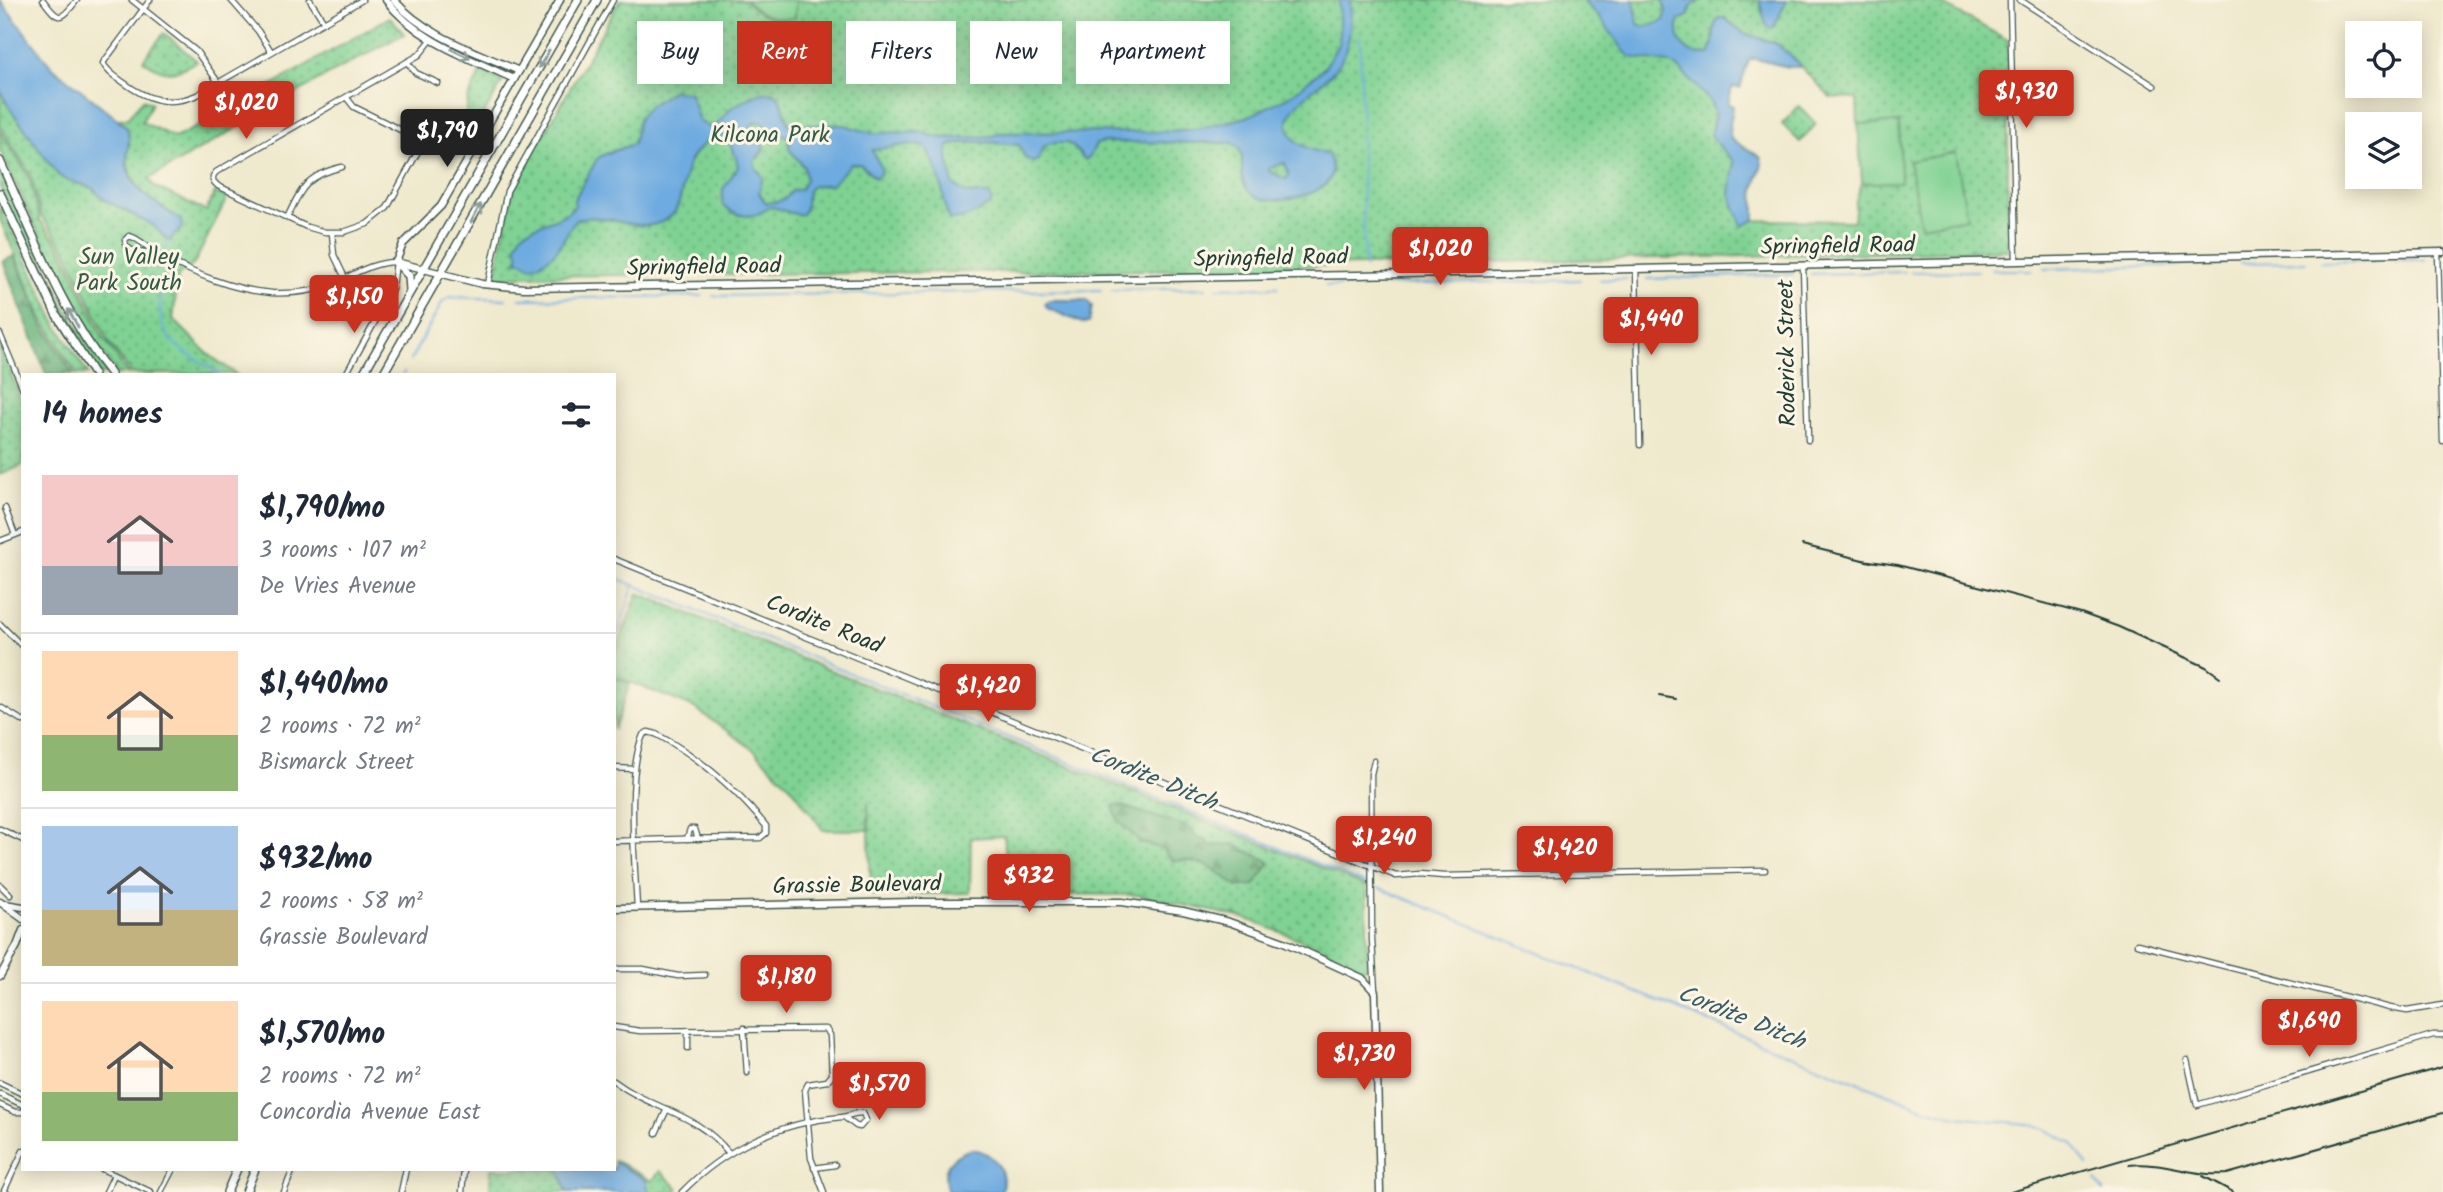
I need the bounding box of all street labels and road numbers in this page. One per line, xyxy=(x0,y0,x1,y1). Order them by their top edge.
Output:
street label: Springfield Road xyxy=(1760,228,1916,266)
street label: Springfield Road xyxy=(1193,240,1349,278)
street label: Springfield Road xyxy=(626,249,782,287)
street label: Roderick Street xyxy=(1769,278,1807,427)
street label: Cordite Road xyxy=(760,585,888,665)
street label: Grassie Boulevard xyxy=(772,867,942,905)

